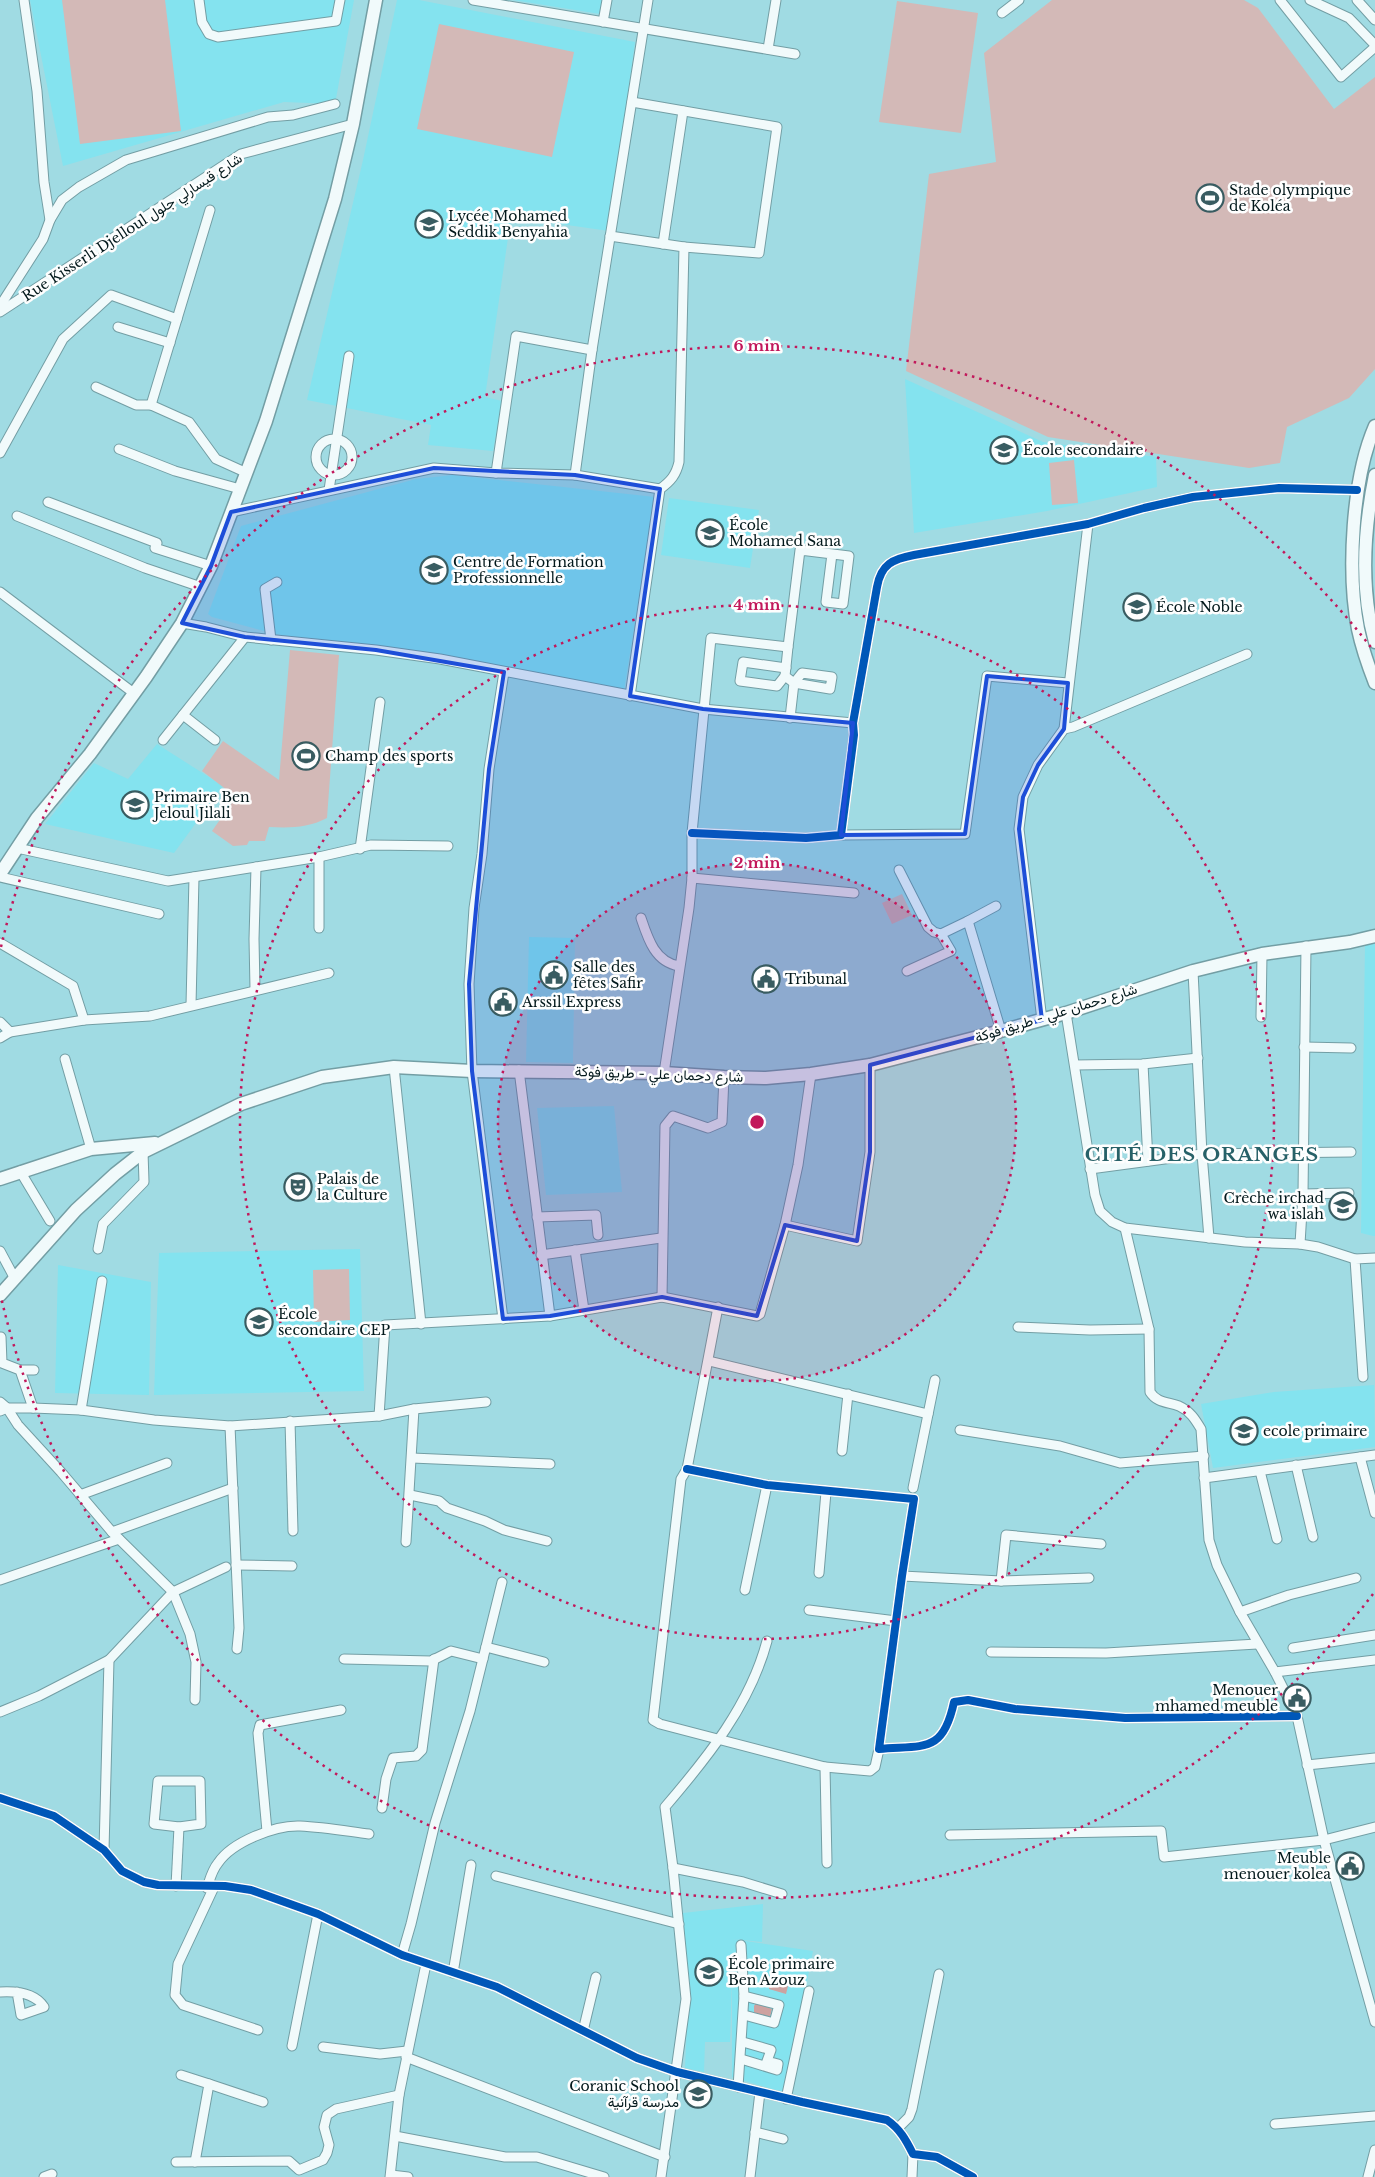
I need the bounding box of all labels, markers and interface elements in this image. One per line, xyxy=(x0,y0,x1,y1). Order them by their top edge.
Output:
street label: Rue Kisserli Djelloul شارع قيسارلي جلول xyxy=(19,149,247,308)
place label: Stade olympique de Koléa xyxy=(1229,181,1351,215)
sports icon: Stade olympique de Koléa xyxy=(1195,183,1225,213)
place label: Lycée Mohamed Seddik Benyahia xyxy=(448,207,568,241)
school or university icon: Lycée Mohamed Seddik Benyahia xyxy=(414,209,444,239)
text: 6 min xyxy=(733,336,781,355)
school or university icon: École secondaire xyxy=(989,435,1019,465)
place label: École secondaire xyxy=(1023,441,1144,459)
place label: École Mohamed Sana xyxy=(729,516,841,550)
school or university icon: École Mohamed Sana xyxy=(695,518,725,548)
place label: Centre de Formation Professionnelle xyxy=(453,553,604,587)
school or university icon: Centre de Formation Professionnelle xyxy=(419,555,449,585)
school or university icon: École Noble xyxy=(1122,592,1152,622)
text: 4 min xyxy=(734,595,781,614)
place label: École Noble xyxy=(1156,598,1243,616)
sports icon: Champ des sports xyxy=(291,741,321,771)
place label: Champ des sports xyxy=(325,747,453,765)
place label: Primaire Ben Jeloul Jilali xyxy=(152,788,250,822)
school or university icon: Primaire Ben Jeloul Jilali xyxy=(120,790,150,820)
text: 2 min xyxy=(734,853,780,872)
place label: Salle des fêtes Safir xyxy=(573,958,643,992)
public building icon: Salle des fêtes Safir xyxy=(539,960,569,990)
public building icon: Tribunal xyxy=(751,964,781,994)
place label: Tribunal xyxy=(785,970,848,988)
street label: شارع دحمان علي - طريق فوكة xyxy=(973,980,1140,1049)
public building icon: Arssil Express xyxy=(488,987,518,1017)
place label: Arssil Express xyxy=(521,993,621,1011)
street label: شارع دحمان علي - طريق فوكة xyxy=(574,1062,744,1089)
centre of rings xyxy=(748,1113,766,1131)
district label: CITÉ DES ORANGES xyxy=(1085,1143,1319,1166)
place label: Palais de la Culture xyxy=(317,1170,388,1204)
theatre icon: Palais de la Culture xyxy=(283,1172,313,1202)
place label: Crèche irchad wa islah xyxy=(1223,1189,1325,1223)
school or university icon: Crèche irchad wa islah xyxy=(1328,1191,1358,1221)
place label: École secondaire CEP xyxy=(278,1305,391,1339)
school or university icon: École secondaire CEP xyxy=(244,1307,274,1337)
school or university icon: ecole primaire xyxy=(1229,1416,1259,1446)
place label: ecole primaire xyxy=(1263,1422,1367,1440)
place label: Menouer mhamed meuble xyxy=(1155,1681,1278,1715)
public building icon: Menouer mhamed meuble xyxy=(1282,1683,1312,1713)
place label: Meuble menouer kolea xyxy=(1224,1849,1331,1883)
public building icon: Meuble menouer kolea xyxy=(1335,1851,1365,1881)
place label: École primaire Ben Azouz xyxy=(728,1955,834,1989)
school or university icon: École primaire Ben Azouz xyxy=(694,1957,724,1987)
place label: Coranic School مدرسة قرآنية xyxy=(569,2077,679,2111)
school or university icon: Coranic School مدرسة قرآنية xyxy=(683,2079,713,2109)

